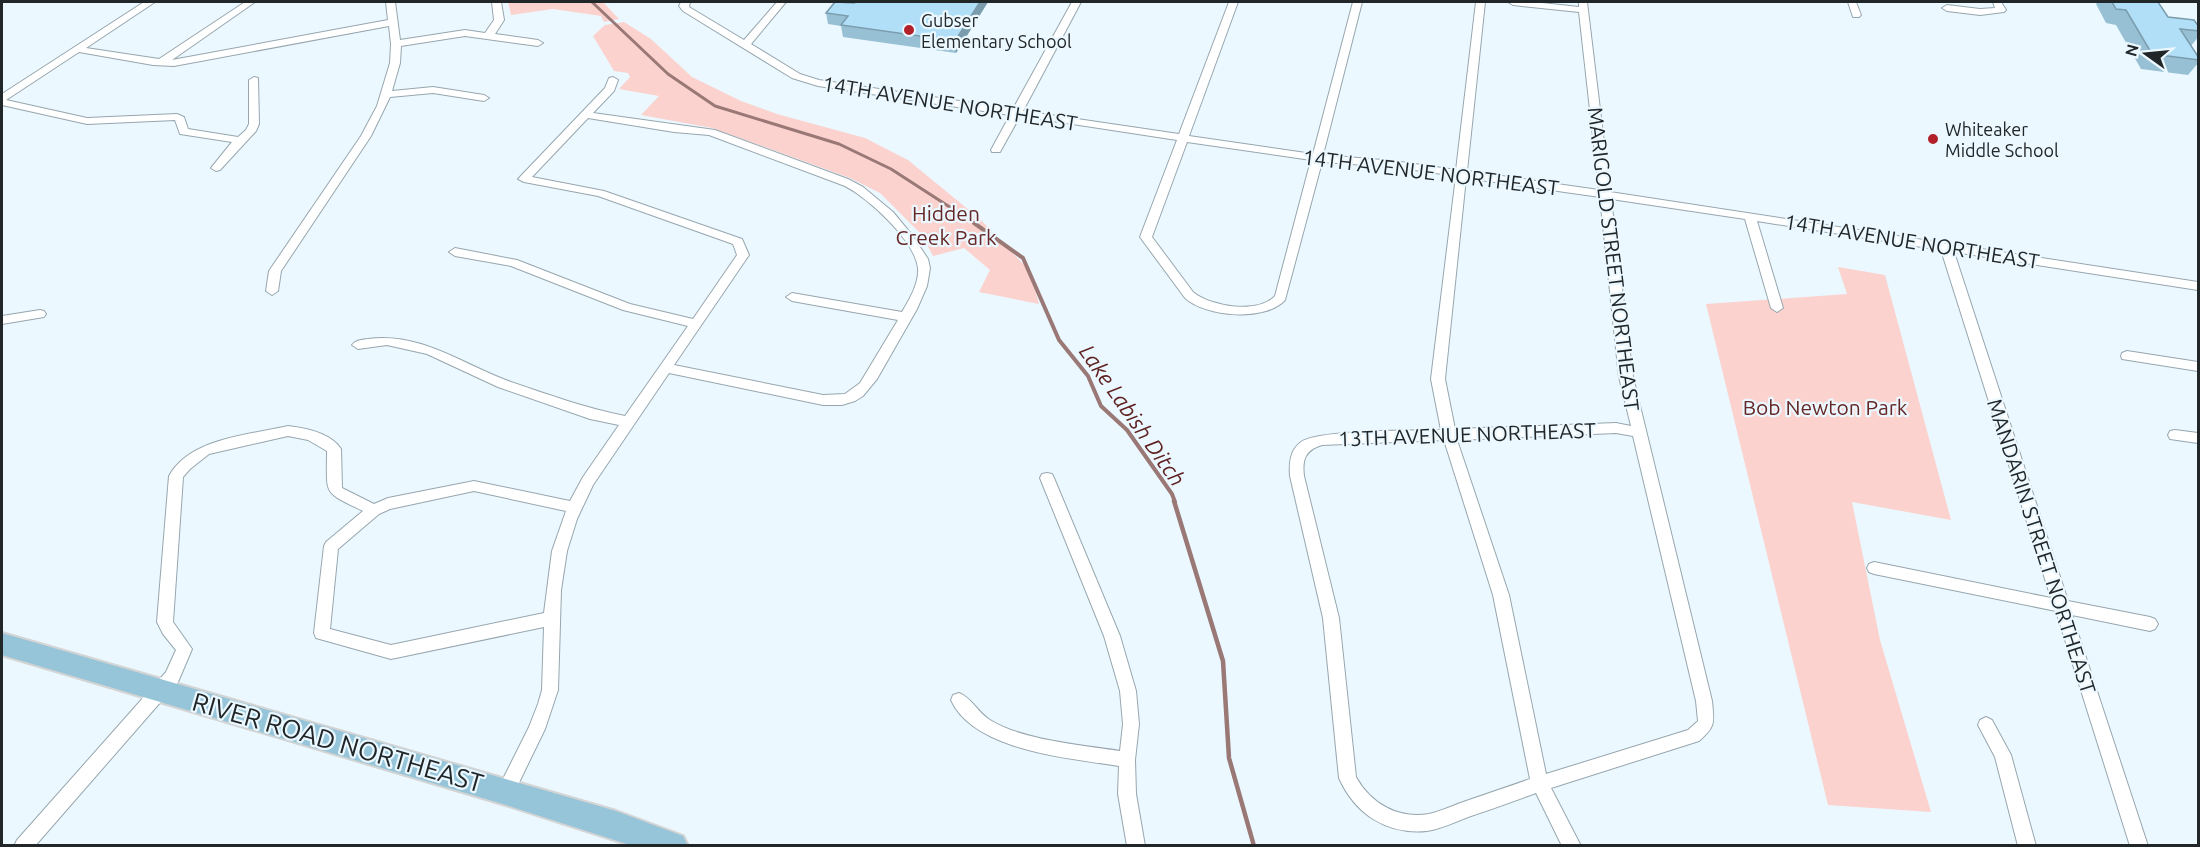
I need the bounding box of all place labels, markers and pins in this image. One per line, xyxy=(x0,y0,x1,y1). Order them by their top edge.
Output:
place label: Gubser Elementary School xyxy=(921,10,1072,51)
marker: Gubser Elementary School xyxy=(902,23,916,37)
place label: Whiteaker Middle School xyxy=(1945,119,2059,160)
marker: Whiteaker Middle School xyxy=(1926,132,1940,146)

